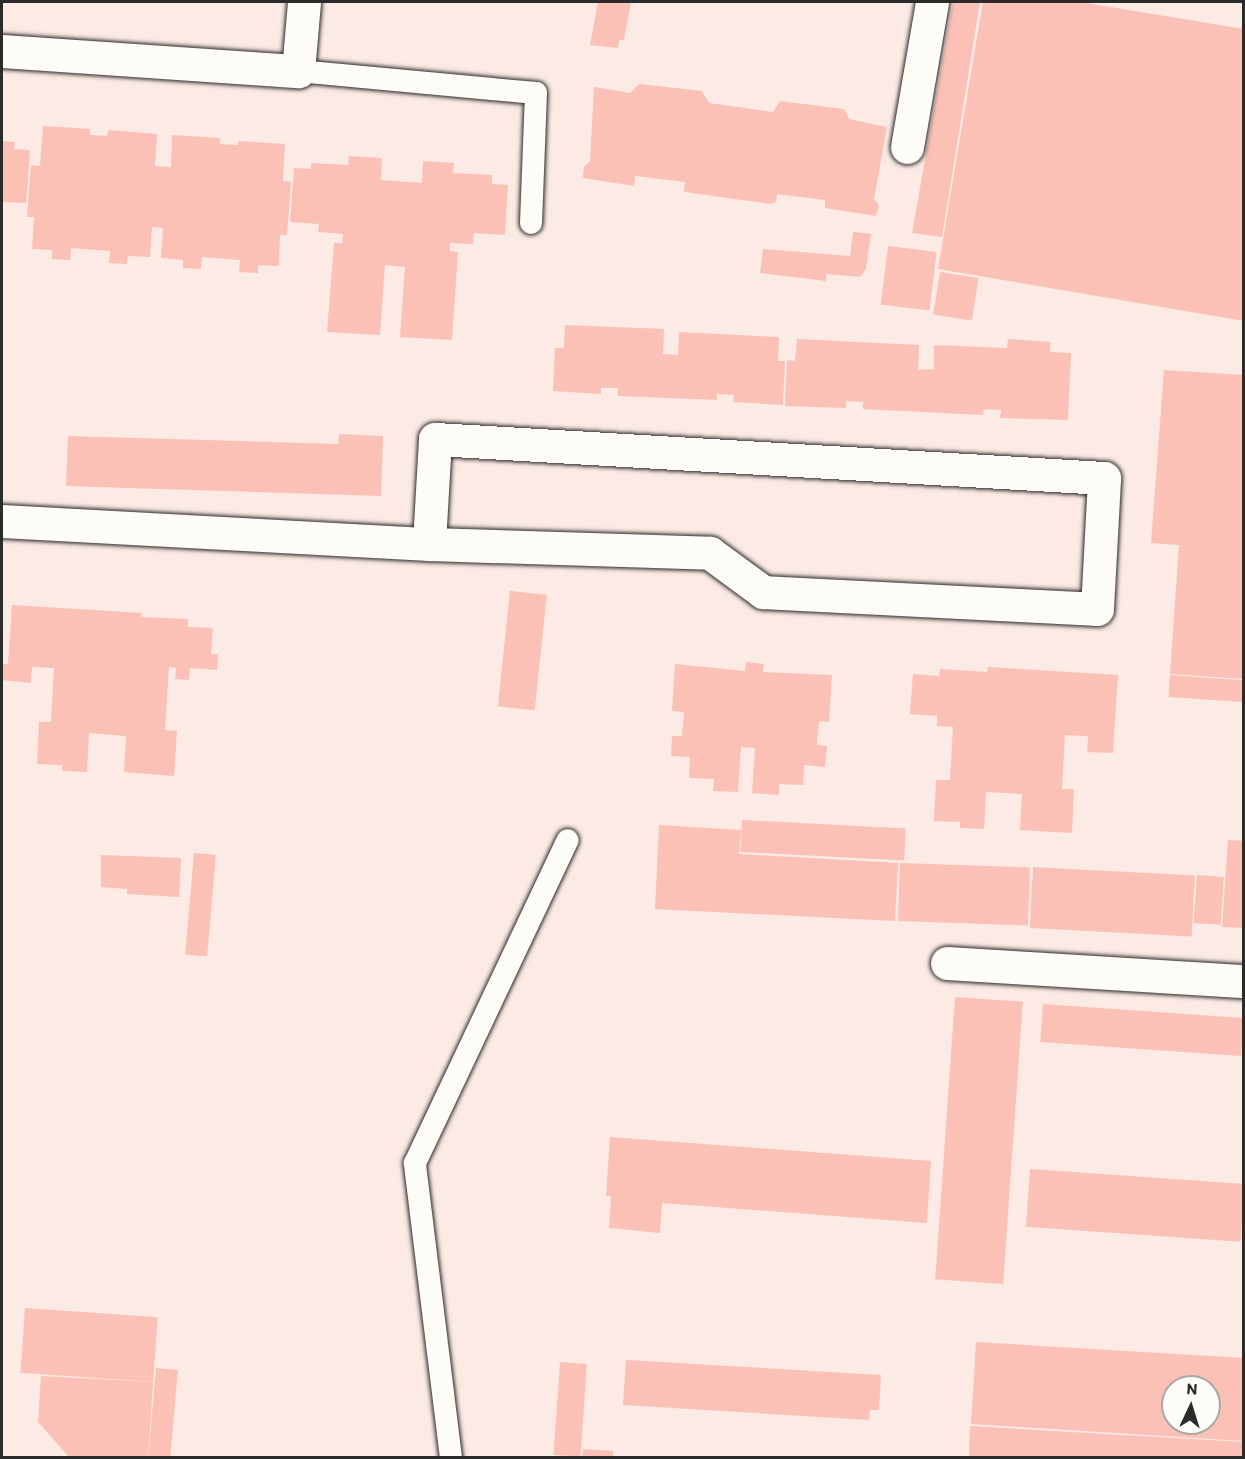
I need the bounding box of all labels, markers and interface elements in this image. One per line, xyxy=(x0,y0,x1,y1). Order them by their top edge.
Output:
north arrow xyxy=(1161,1375,1221,1435)
text: N xyxy=(1186,1379,1198,1398)

